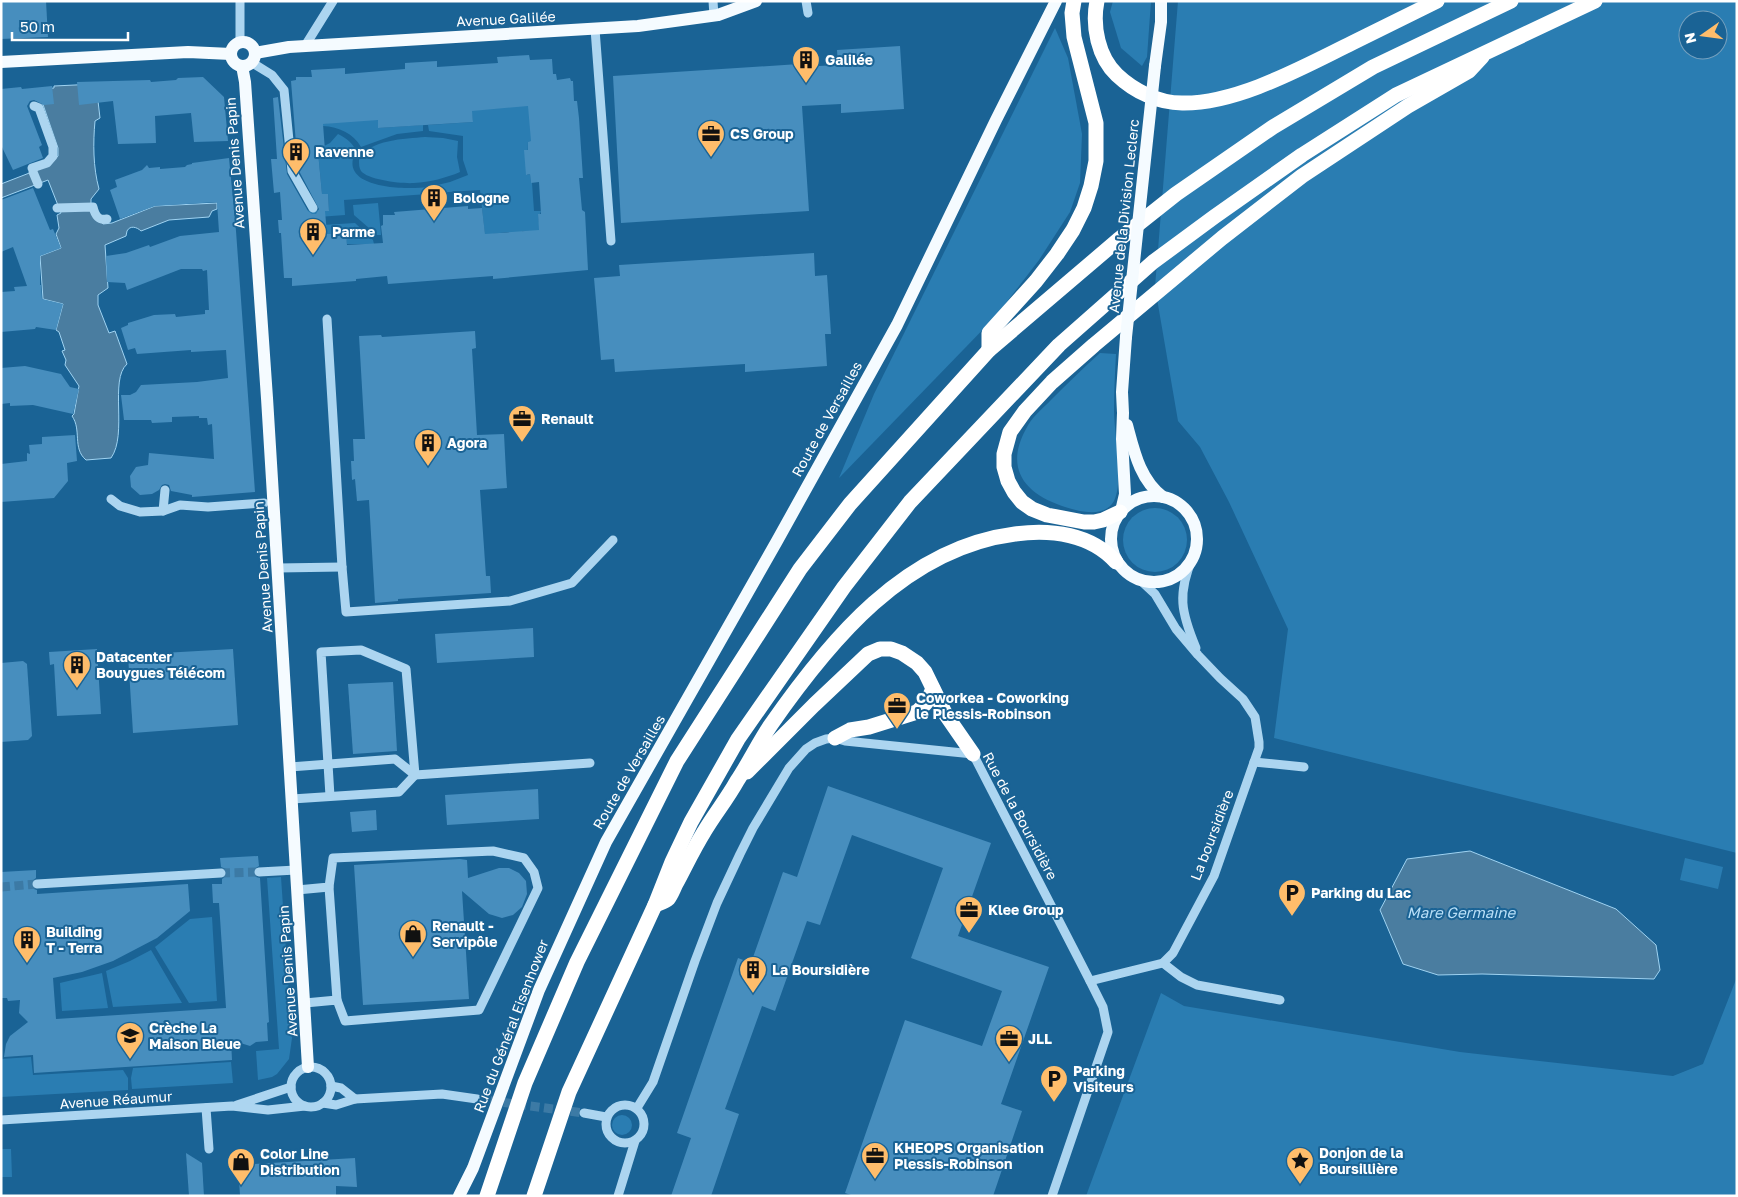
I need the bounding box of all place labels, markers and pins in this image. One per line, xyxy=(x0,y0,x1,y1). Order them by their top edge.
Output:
building icon: Galilée xyxy=(791,45,821,84)
place label: Galilée xyxy=(825,51,873,68)
office icon: CS Group xyxy=(696,119,726,158)
place label: CS Group xyxy=(730,125,794,142)
building icon: Ravenne xyxy=(281,137,311,176)
place label: Ravenne xyxy=(315,143,374,160)
building icon: Bologne xyxy=(419,183,449,222)
place label: Bologne xyxy=(453,189,510,206)
building icon: Parme xyxy=(298,217,328,256)
place label: Parme xyxy=(332,223,375,240)
office icon: Renault xyxy=(507,404,537,443)
place label: Renault xyxy=(541,410,594,427)
building icon: Agora xyxy=(413,428,443,467)
place label: Agora xyxy=(447,434,487,451)
place label: Datacenter Bouygues Télécom xyxy=(96,648,225,681)
building icon: Datacenter Bouygues Télécom xyxy=(62,650,92,689)
place label: Coworkea - Coworking le Plessis-Robinson xyxy=(916,689,1069,722)
office icon: Coworkea - Coworking le Plessis-Robinson xyxy=(882,691,912,730)
parking icon: Parking du Lac xyxy=(1277,878,1307,917)
place label: Parking du Lac xyxy=(1311,884,1411,901)
office icon: Klee Group xyxy=(954,895,984,934)
place label: Klee Group xyxy=(988,901,1064,918)
place label: Renault - Servipôle xyxy=(432,917,498,950)
shop icon: Renault - Servipôle xyxy=(398,919,428,958)
place label: Building T - Terra xyxy=(46,923,103,956)
building icon: Building T - Terra xyxy=(12,925,42,964)
building icon: La Boursidière xyxy=(738,955,768,994)
place label: La Boursidière xyxy=(772,961,870,978)
place label: Crèche La Maison Bleue xyxy=(149,1019,241,1052)
school or university icon: Crèche La Maison Bleue xyxy=(115,1021,145,1060)
office icon: JLL xyxy=(994,1024,1024,1063)
place label: JLL xyxy=(1028,1030,1052,1047)
place label: Parking Visiteurs xyxy=(1073,1062,1134,1095)
parking icon: Parking Visiteurs xyxy=(1039,1064,1069,1103)
place label: KHEOPS Organisation Plessis-Robinson xyxy=(894,1139,1044,1172)
office icon: KHEOPS Organisation Plessis-Robinson xyxy=(860,1141,890,1180)
place label: Donjon de la Boursillière xyxy=(1319,1144,1403,1177)
place label: Color Line Distribution xyxy=(260,1145,340,1178)
place icon: Donjon de la Boursillière xyxy=(1285,1146,1315,1185)
shop icon: Color Line Distribution xyxy=(226,1147,256,1186)

